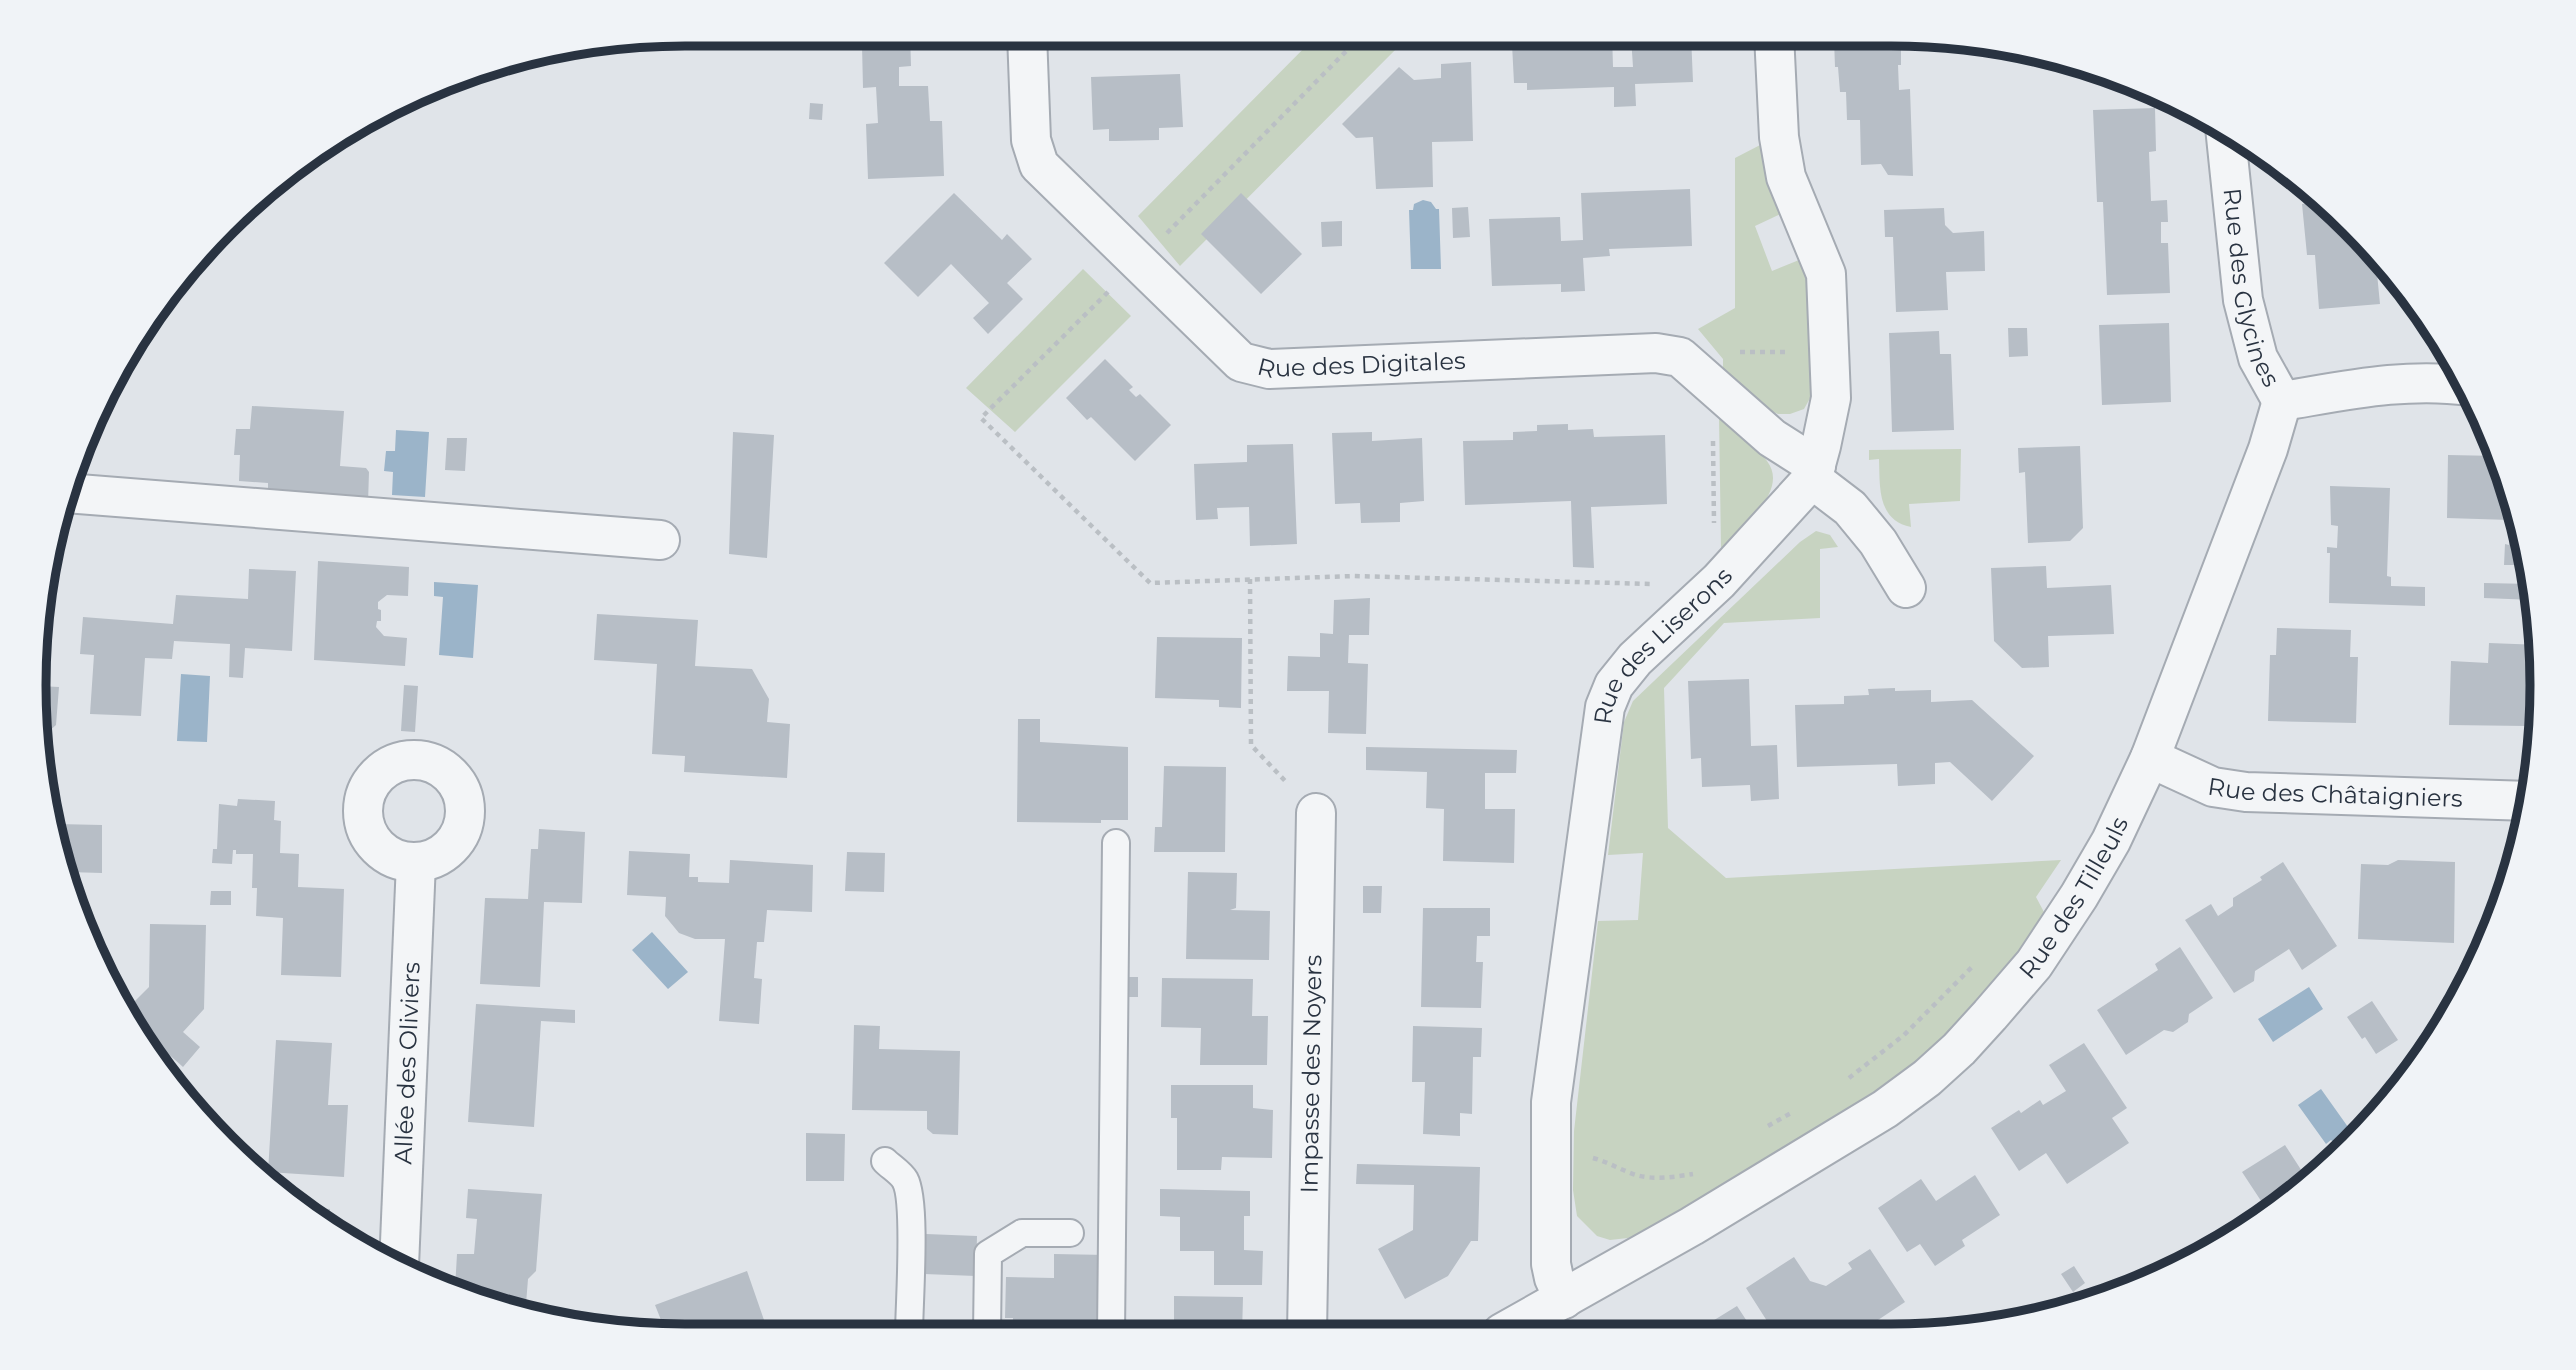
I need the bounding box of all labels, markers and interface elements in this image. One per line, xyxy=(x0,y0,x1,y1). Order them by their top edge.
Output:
street label: Rue des Glycines xyxy=(2217,187,2286,392)
street label: Rue des Digitales xyxy=(1254,346,1466,384)
street label: Rue des Liserons xyxy=(1588,561,1738,726)
street label: Rue des Châtaigniers xyxy=(2206,771,2463,813)
street label: Rue des Tilleuls xyxy=(2013,812,2134,985)
street label: Impasse des Noyers xyxy=(1294,954,1328,1194)
street label: Allée des Oliviers xyxy=(388,961,426,1165)

